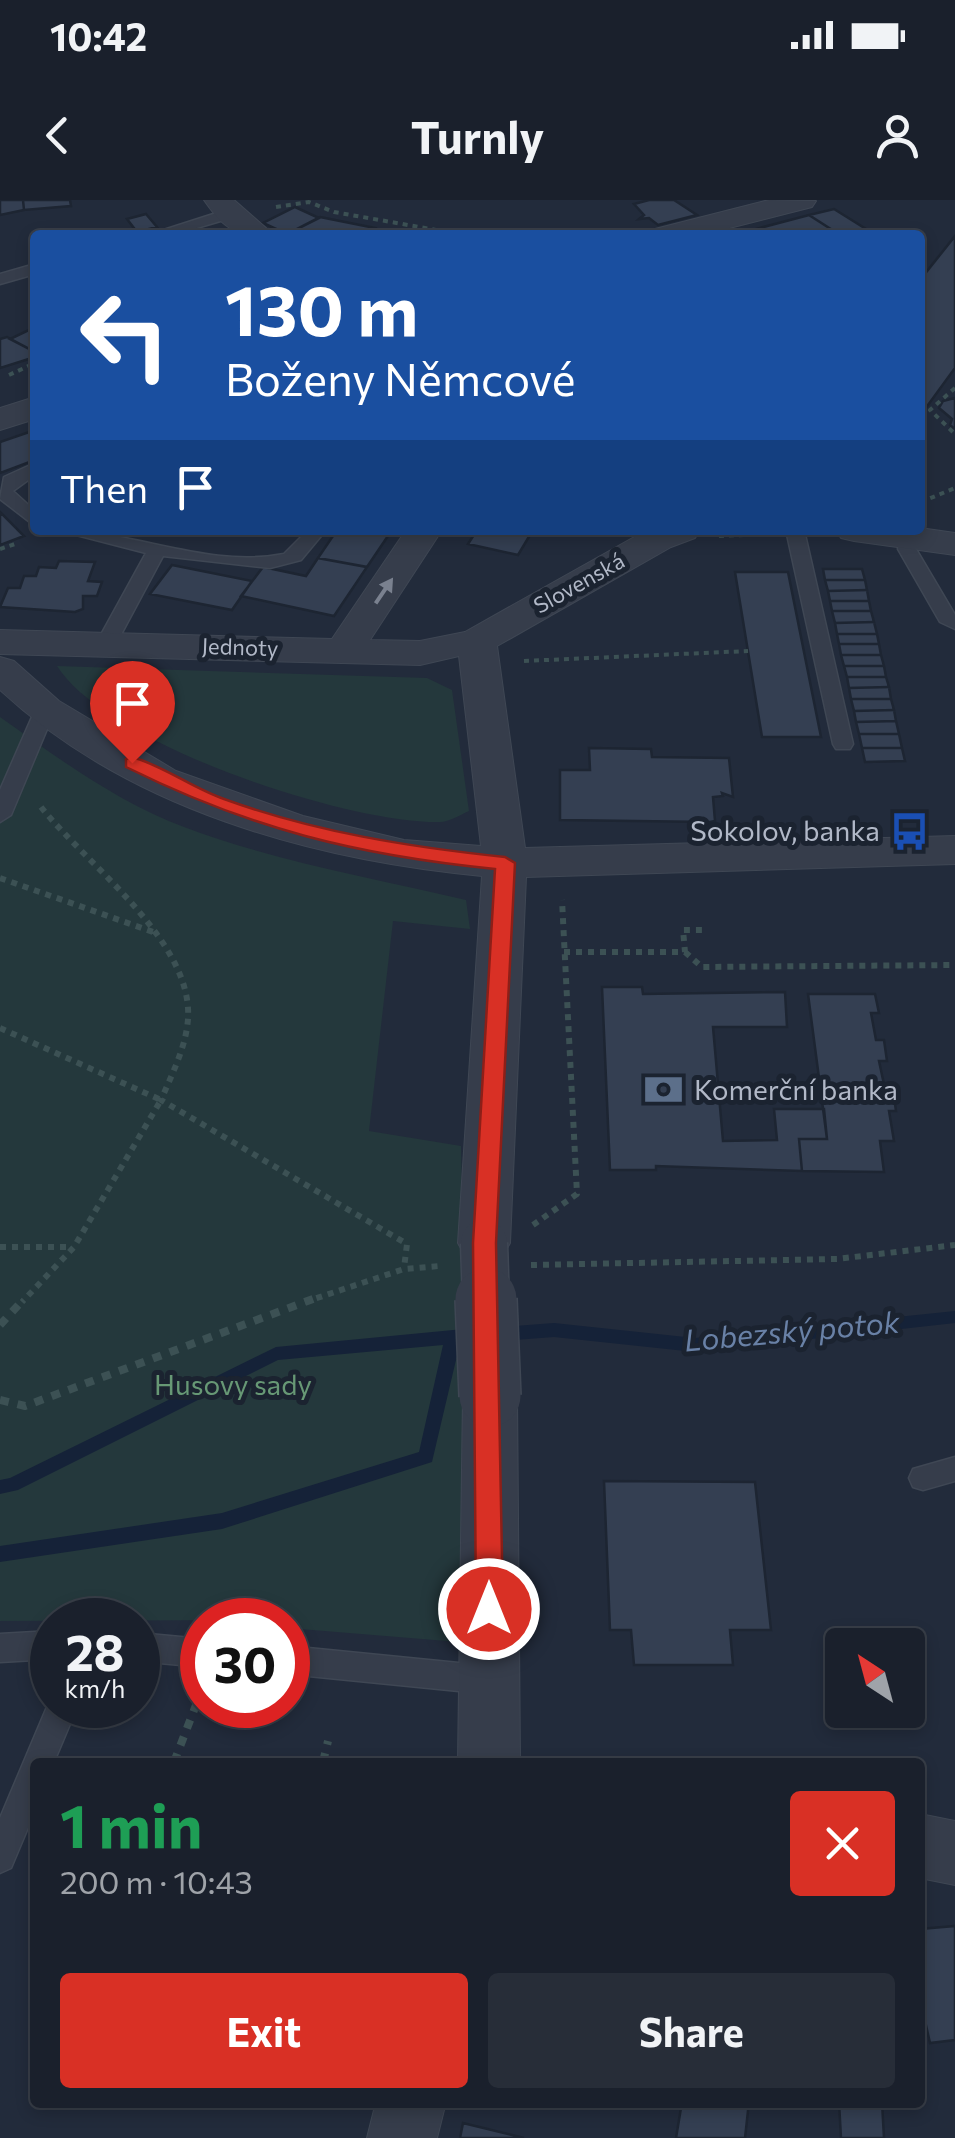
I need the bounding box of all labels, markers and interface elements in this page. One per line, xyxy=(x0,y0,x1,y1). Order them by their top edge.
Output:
text: 10:42 xyxy=(50,12,147,59)
icon: back xyxy=(30,108,85,163)
text: Turnly xyxy=(411,108,544,163)
icon: person xyxy=(870,108,925,163)
text: 130 m xyxy=(225,265,418,350)
icon: left xyxy=(60,270,190,400)
text: Boženy Němcové xyxy=(225,350,575,405)
icon: arrive xyxy=(168,460,223,515)
text: Then xyxy=(60,464,148,511)
street label: Slovenská xyxy=(529,547,629,619)
one-way arrow xyxy=(374,577,392,604)
street label: Jednoty xyxy=(201,632,279,661)
pin xyxy=(90,661,175,764)
icon: arrive xyxy=(105,676,160,731)
bus stop icon: Sokolov, banka xyxy=(889,810,931,852)
place label: Sokolov, banka xyxy=(690,813,880,847)
bank icon: Komerční banka xyxy=(643,1069,685,1111)
place label: Komerční banka xyxy=(694,1072,898,1106)
water label: Lobezský potok xyxy=(682,1302,902,1357)
park label: Husovy sady xyxy=(154,1367,312,1401)
position arrow xyxy=(437,1557,541,1661)
speed limit sign: 30 xyxy=(180,1598,310,1728)
text: 28 xyxy=(65,1620,125,1681)
north arrow xyxy=(825,1628,925,1728)
map controls xyxy=(825,1628,925,1728)
text: km/h xyxy=(65,1673,125,1703)
text: 1 min xyxy=(60,1787,202,1860)
button: close xyxy=(790,1791,895,1896)
text: 200 m · 10:43 xyxy=(60,1861,253,1901)
button: Exit xyxy=(60,1973,468,2088)
button: Share xyxy=(488,1973,895,2088)

